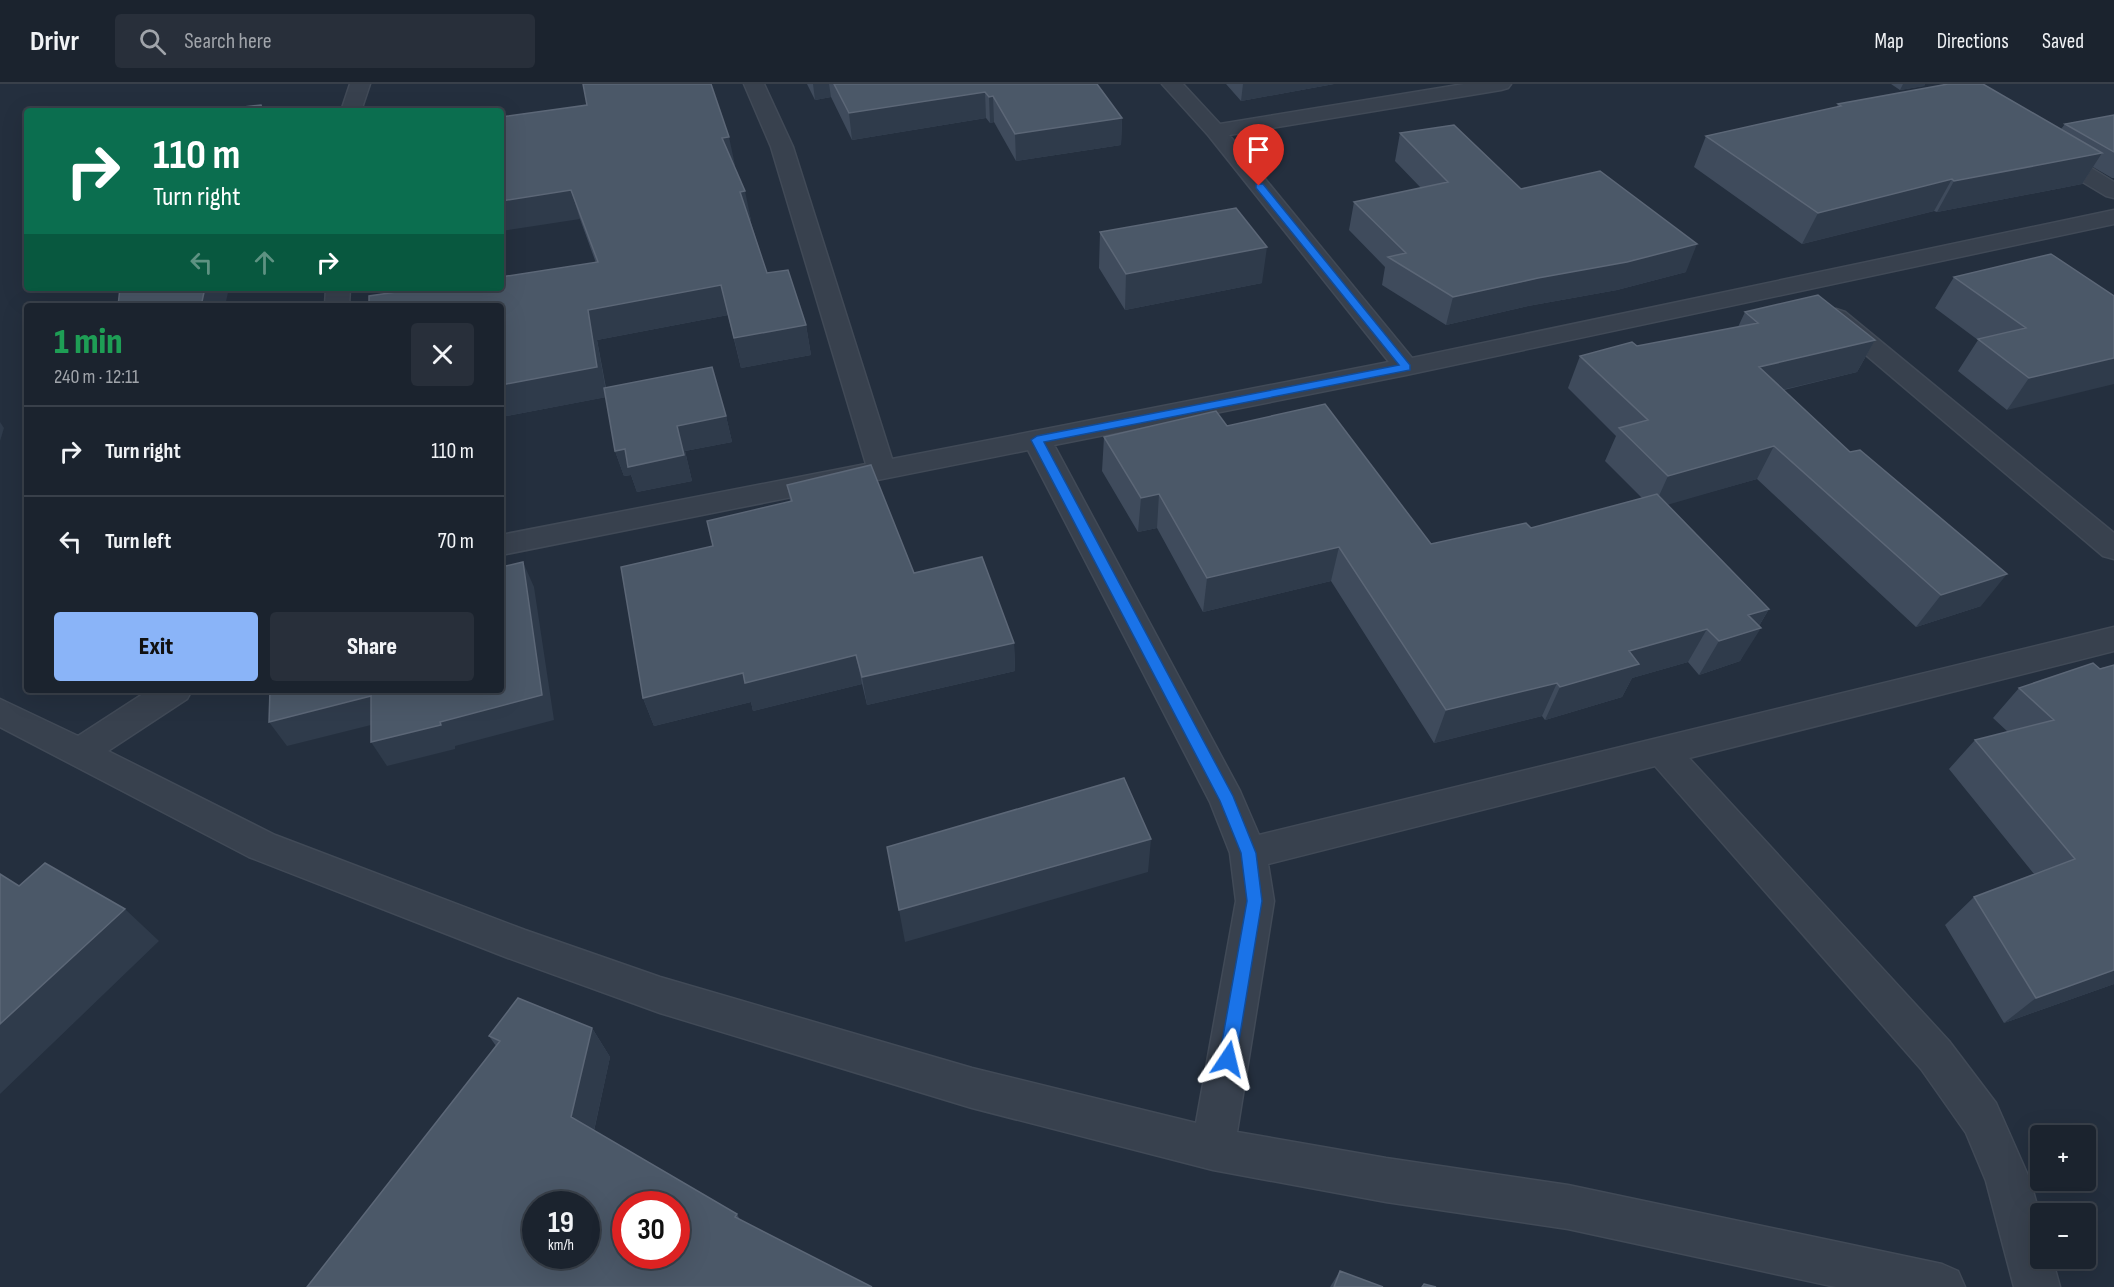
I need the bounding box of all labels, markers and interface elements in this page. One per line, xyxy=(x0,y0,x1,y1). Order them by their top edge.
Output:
search box xyxy=(115,14,535,68)
text: Drivr xyxy=(30,25,79,58)
icon: search xyxy=(136,25,169,58)
text: Search here xyxy=(184,28,272,55)
text: Map xyxy=(1874,29,1904,54)
text: Directions xyxy=(1937,29,2009,54)
text: Saved xyxy=(2042,29,2084,54)
pin xyxy=(1233,124,1284,186)
text: 110 m xyxy=(153,130,240,181)
icon: right xyxy=(54,132,132,210)
icon: arrive xyxy=(1242,133,1275,166)
text: Turn right xyxy=(153,181,240,213)
icon: left xyxy=(185,246,218,279)
icon: ahead xyxy=(248,246,281,279)
icon: right xyxy=(311,246,344,279)
text: 1 min xyxy=(54,321,122,364)
button: close xyxy=(411,323,474,386)
text: 240 m · 12:11 xyxy=(54,365,139,389)
icon: right xyxy=(54,435,87,468)
text: Turn right xyxy=(105,438,181,465)
text: 110 m xyxy=(431,438,474,465)
icon: left xyxy=(54,525,87,558)
text: Turn left xyxy=(105,528,171,555)
text: 70 m xyxy=(438,528,474,555)
button: Exit xyxy=(54,612,258,681)
button: Share xyxy=(270,612,474,681)
position arrow xyxy=(1196,1027,1260,1091)
map controls xyxy=(2030,1125,2096,1269)
button: + xyxy=(2030,1125,2096,1191)
speed limit sign: 30 xyxy=(612,1191,690,1269)
button: − xyxy=(2030,1203,2096,1269)
text: 19 xyxy=(548,1205,574,1241)
text: km/h xyxy=(548,1236,574,1255)

